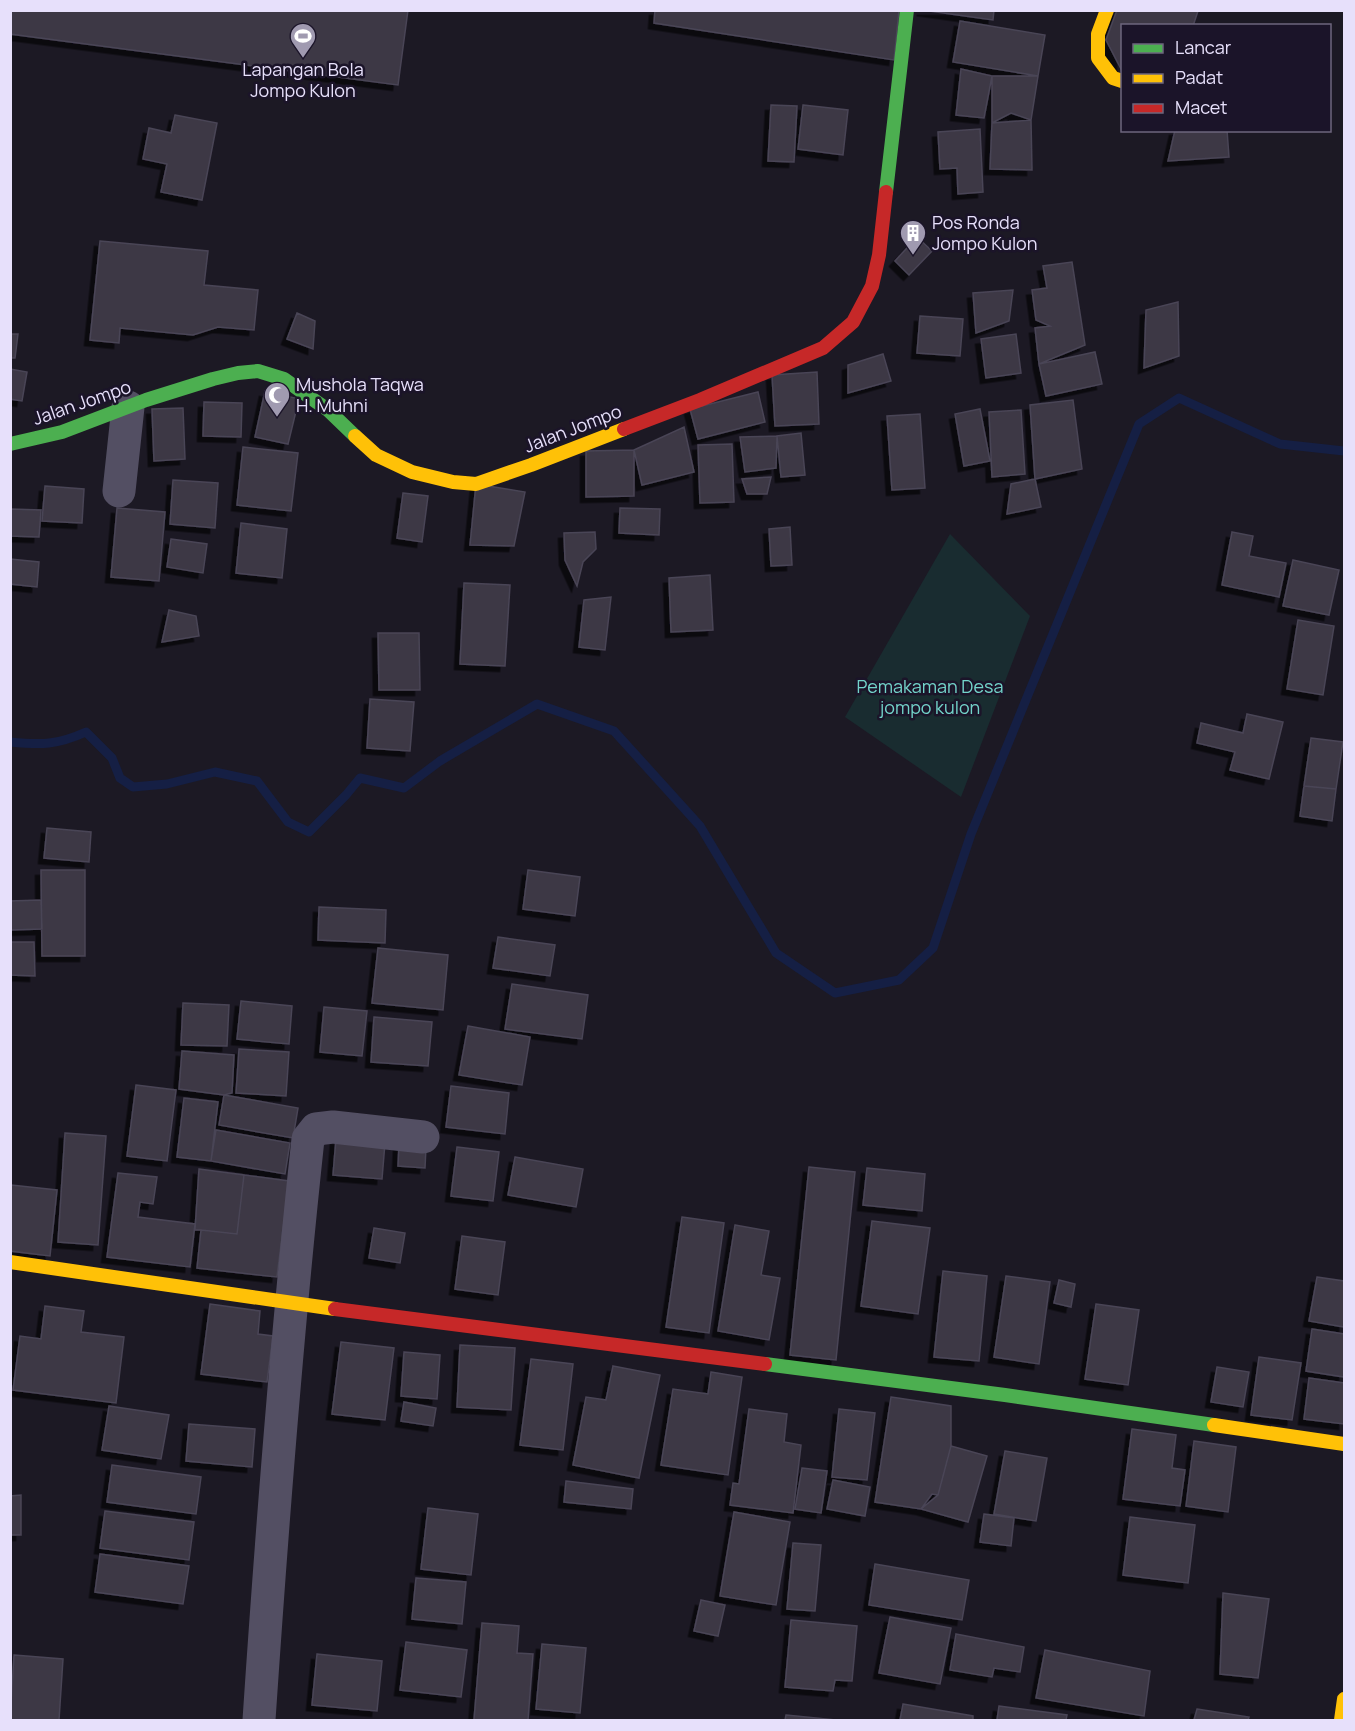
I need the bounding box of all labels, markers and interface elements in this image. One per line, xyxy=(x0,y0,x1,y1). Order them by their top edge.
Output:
sports icon: Lapangan Bola Jompo Kulon xyxy=(288,21,318,59)
legend xyxy=(1121,24,1331,132)
text: Lancar xyxy=(1175,35,1232,59)
place label: Lapangan Bola Jompo Kulon xyxy=(242,57,364,102)
text: Padat xyxy=(1175,65,1223,89)
text: Macet xyxy=(1175,95,1228,119)
place label: Pos Ronda Jompo Kulon xyxy=(932,210,1037,255)
building icon: Pos Ronda Jompo Kulon xyxy=(898,218,928,256)
place label: Mushola Taqwa H. Muhni xyxy=(296,372,424,417)
street label: Jalan Jompo xyxy=(29,374,134,430)
mosque icon: Mushola Taqwa H. Muhni xyxy=(262,380,292,418)
street label: Jalan Jompo xyxy=(521,399,625,458)
park label: Pemakaman Desa jompo kulon xyxy=(857,674,1003,719)

